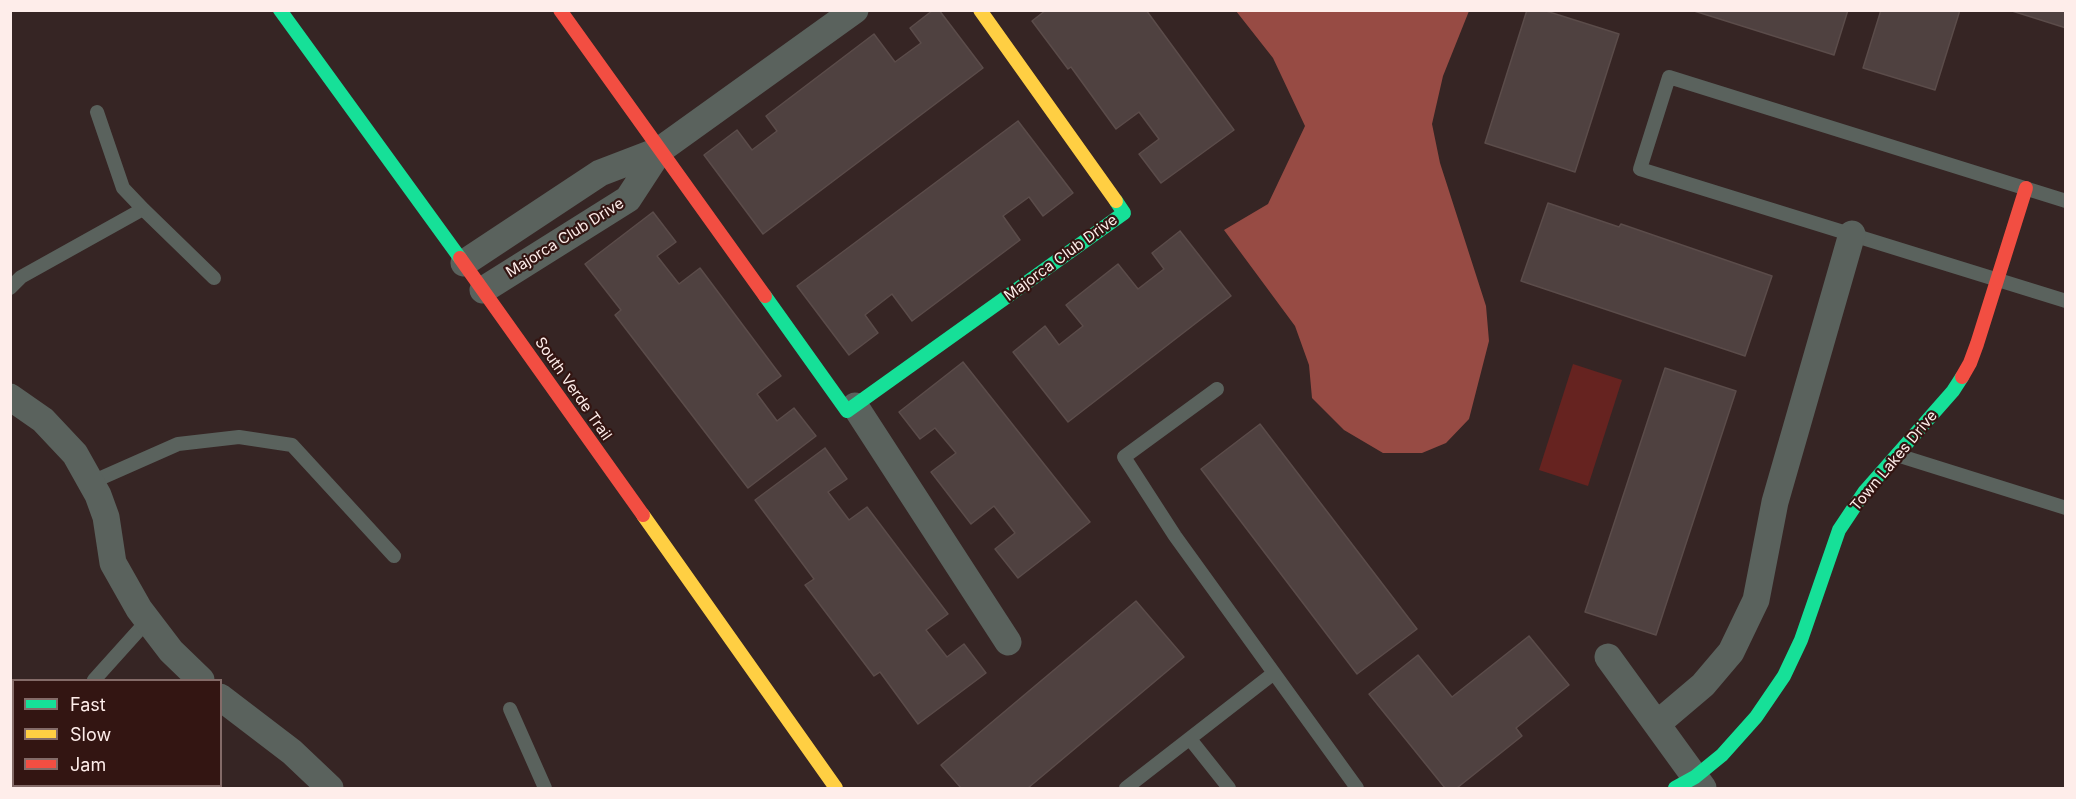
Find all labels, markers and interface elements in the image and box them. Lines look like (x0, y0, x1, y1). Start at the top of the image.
street label: Majorca Club Drive (503, 194, 627, 282)
street label: Majorca Club Drive (1001, 211, 1121, 305)
street label: South Verde Trail (531, 334, 615, 444)
street label: Town Lakes Drive (1847, 407, 1941, 515)
legend (12, 679, 222, 787)
text: Fast (70, 694, 106, 715)
text: Slow (70, 724, 111, 745)
text: Jam (70, 754, 106, 775)

